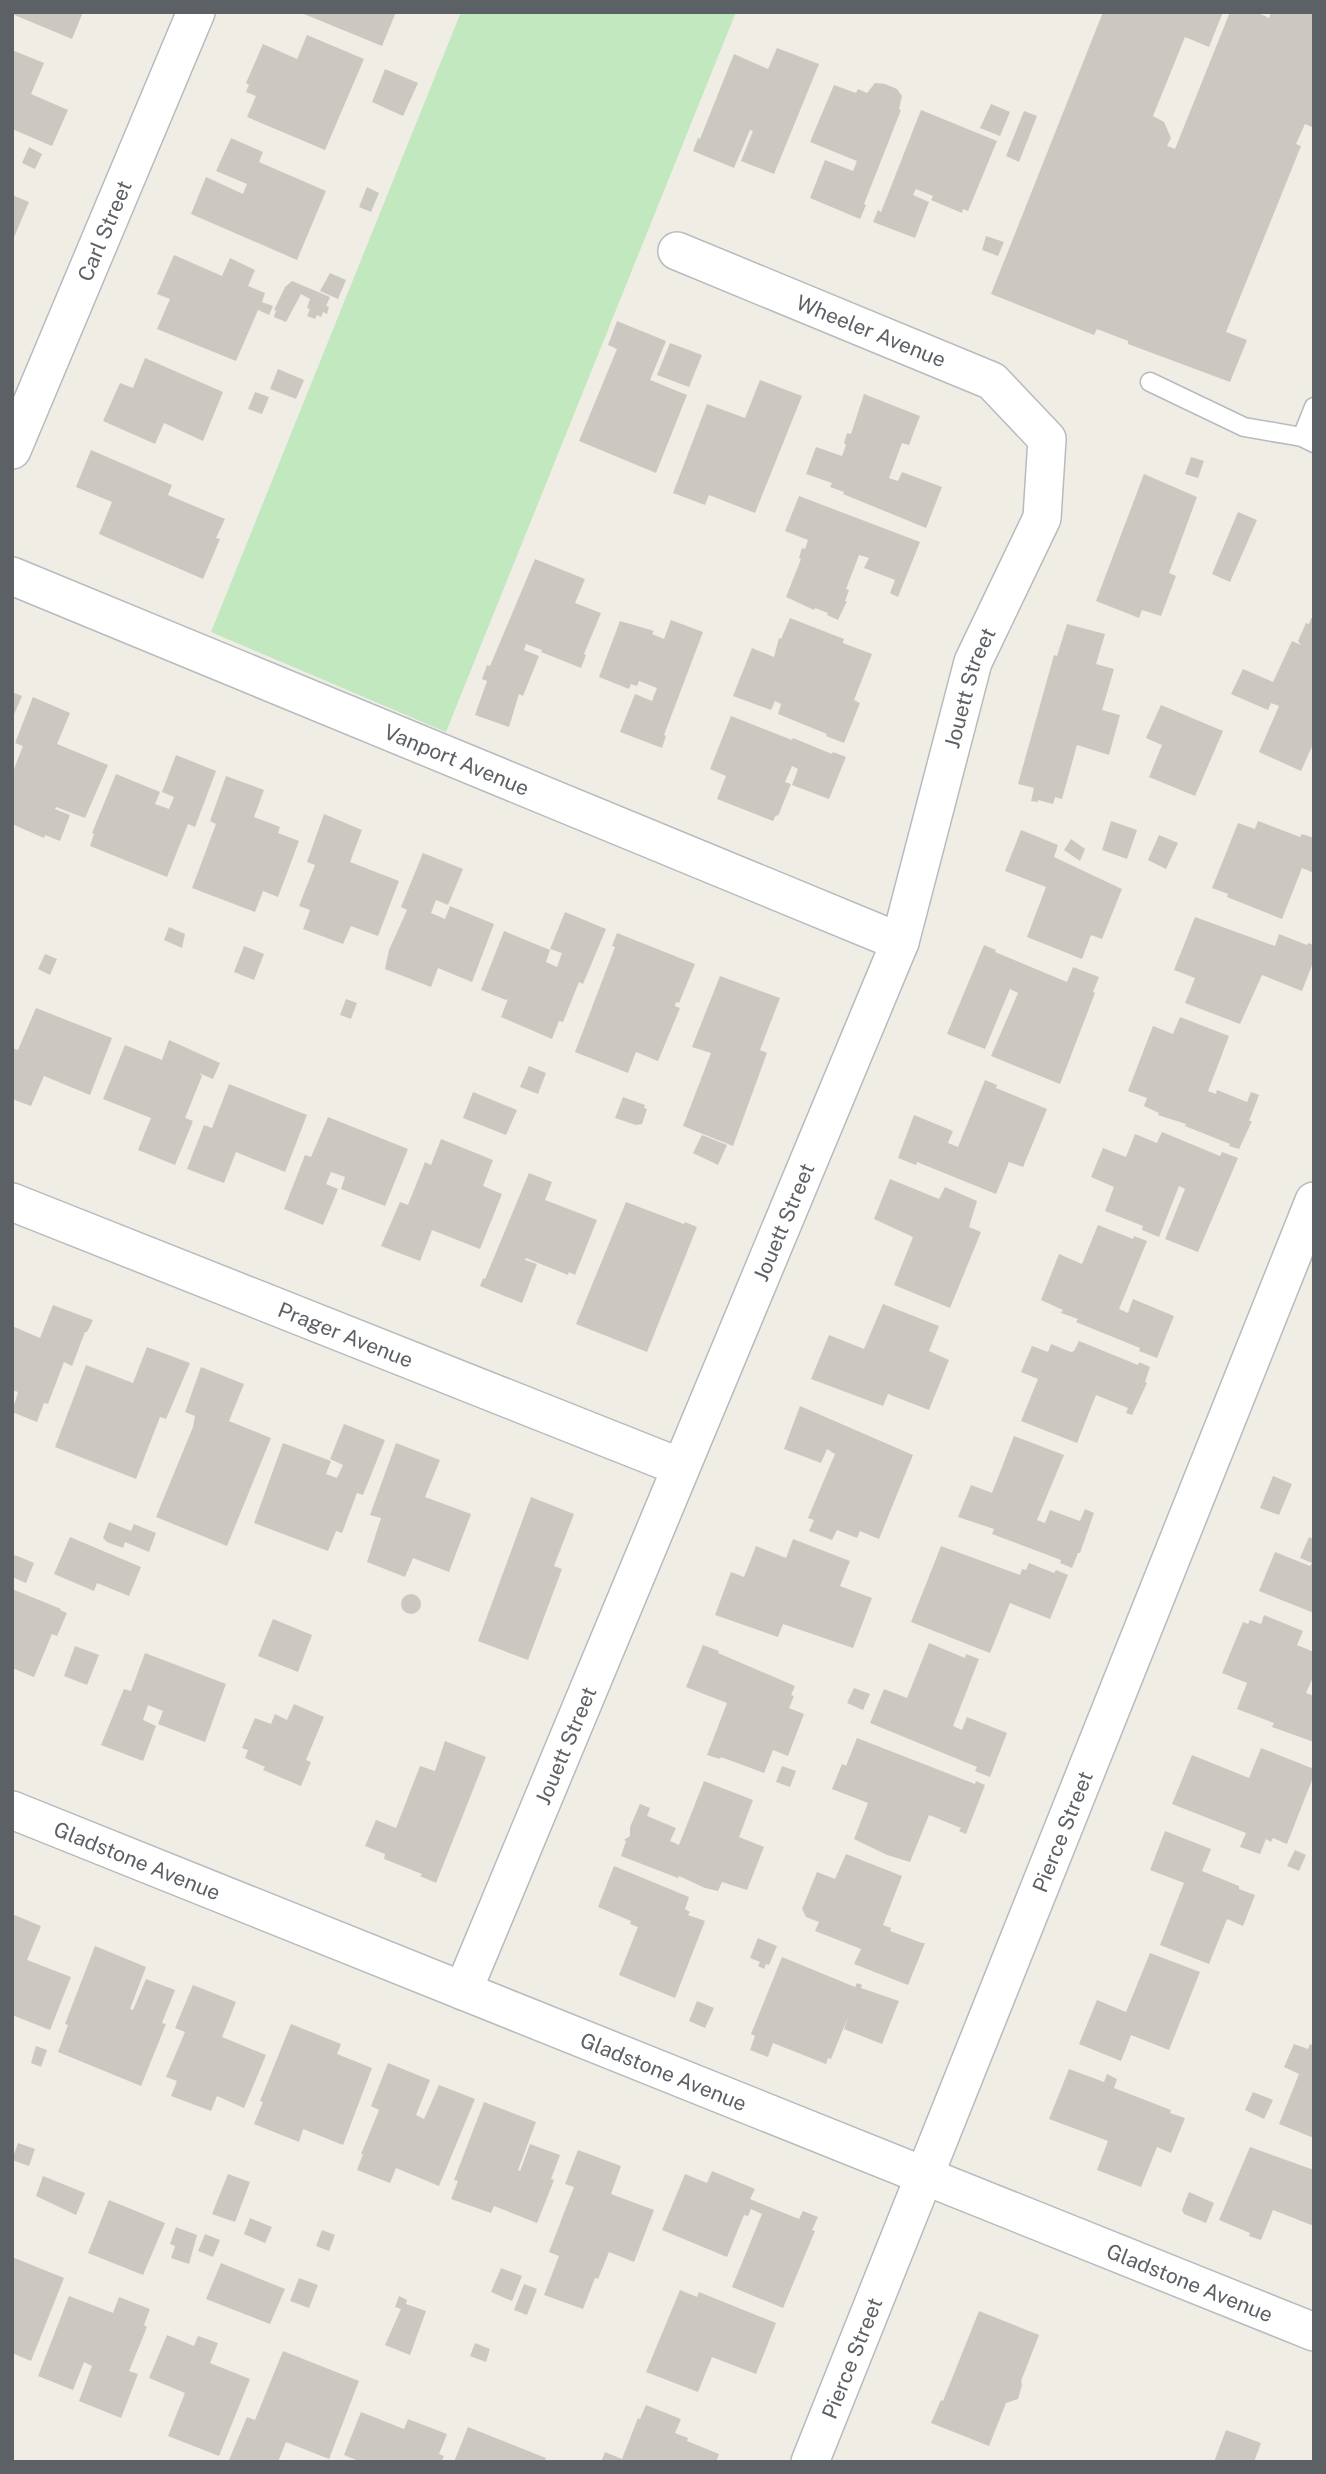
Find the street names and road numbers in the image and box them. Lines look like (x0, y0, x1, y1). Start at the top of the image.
street label: Carl Street (72, 176, 136, 285)
street label: Wheeler Avenue (793, 290, 949, 372)
street label: Jouett Street (939, 623, 1000, 751)
street label: Vanport Avenue (380, 718, 533, 800)
street label: Jouett Street (748, 1159, 819, 1285)
street label: Prager Avenue (275, 1296, 417, 1372)
street label: Jouett Street (530, 1683, 601, 1808)
street label: Pierce Street (1027, 1767, 1097, 1896)
street label: Gladstone Avenue (50, 1816, 224, 1905)
street label: Gladstone Avenue (577, 2027, 750, 2116)
street label: Gladstone Avenue (1103, 2238, 1277, 2327)
street label: Pierce Street (816, 2294, 887, 2422)

